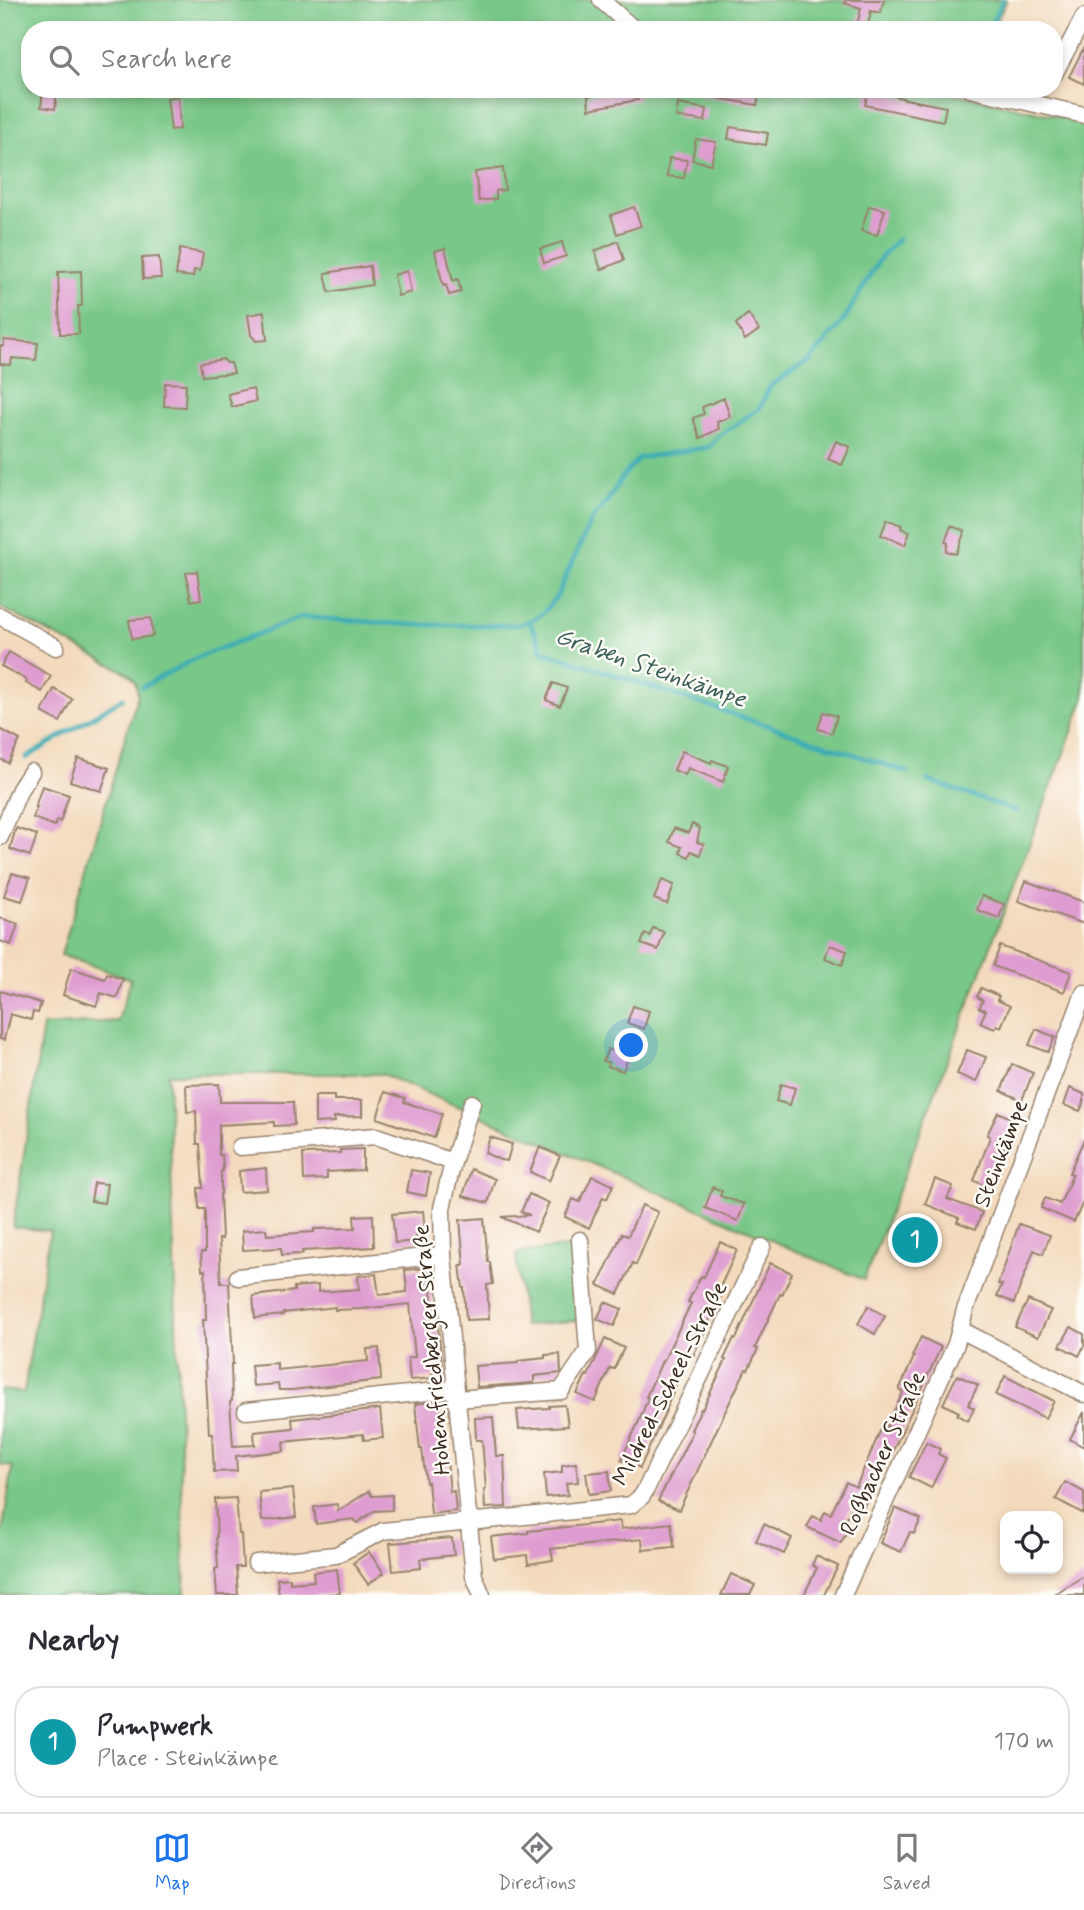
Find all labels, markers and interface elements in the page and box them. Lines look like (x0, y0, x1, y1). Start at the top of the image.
search box (21, 21, 1063, 98)
icon: search (45, 41, 83, 79)
text: Search here (101, 43, 232, 77)
water label: Graben Steinkämpe (551, 621, 751, 716)
your location (614, 1028, 648, 1062)
street label: Steinkämpe (968, 1095, 1036, 1212)
pin: 1 (892, 1214, 938, 1266)
street label: Hohenfriedberger Straße (407, 1223, 461, 1476)
street label: Mildred-Scheel-Straße (606, 1277, 735, 1491)
street label: Roßbacher Straße (834, 1367, 933, 1541)
map controls (1000, 1511, 1063, 1574)
button: locate (1000, 1511, 1063, 1574)
text: Nearby (28, 1621, 119, 1660)
text: Pumpwerk (97, 1710, 213, 1744)
text: 1 (48, 1727, 58, 1757)
text: 170 m (994, 1727, 1054, 1757)
text: Place · Steinkämpe (97, 1744, 279, 1774)
tab: Map (153, 1829, 191, 1896)
tab: Directions (498, 1829, 576, 1896)
tab: Saved (883, 1829, 931, 1896)

